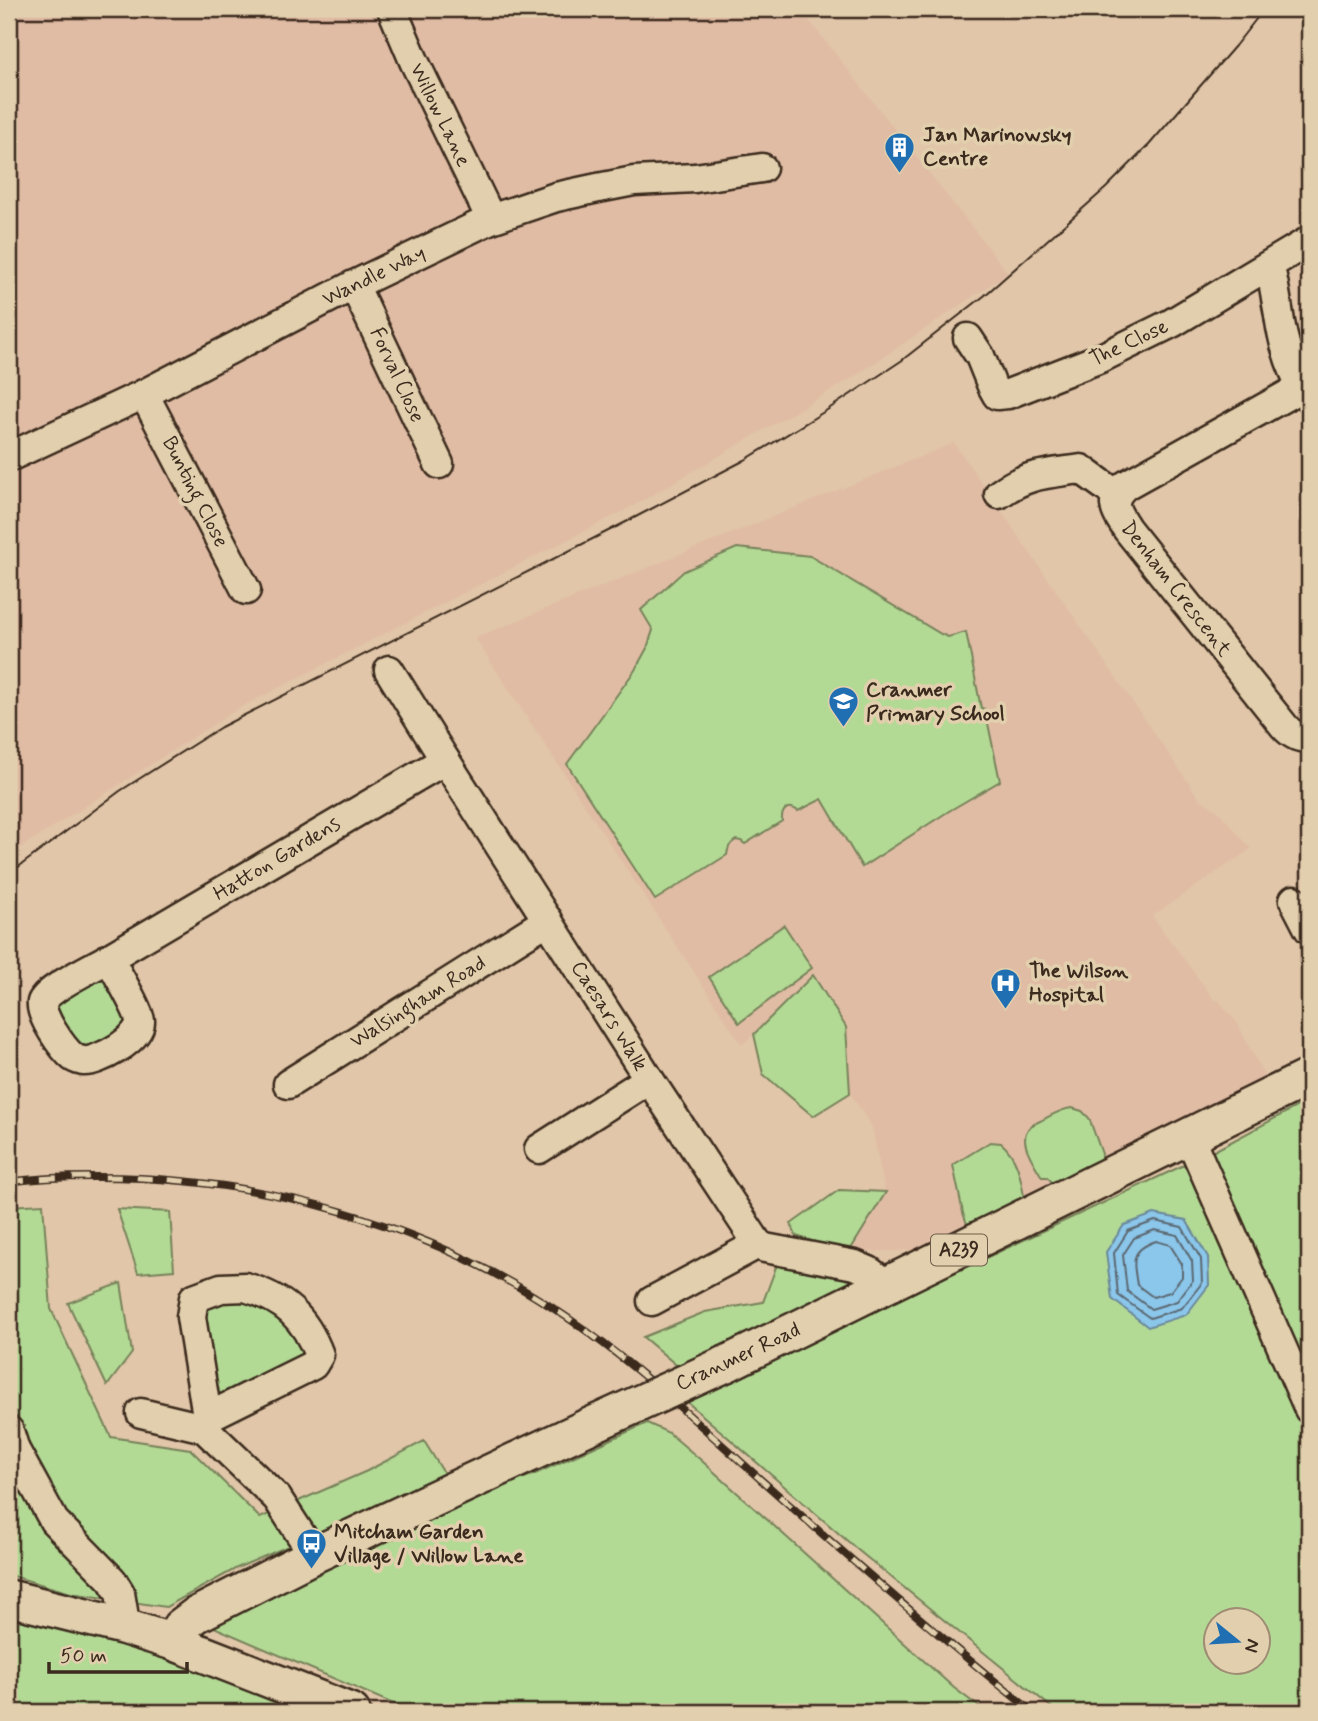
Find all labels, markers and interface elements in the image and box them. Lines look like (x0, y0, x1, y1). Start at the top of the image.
street label: Willow Lane (403, 59, 477, 171)
place label: Jan Marinowsky Centre (923, 121, 1072, 173)
building icon: Jan Marinowsky Centre (883, 130, 917, 174)
street label: Wandle Way (318, 239, 430, 313)
street label: The Close (1085, 313, 1173, 373)
street label: Forval Close (363, 323, 431, 427)
street label: Bunting Close (153, 432, 235, 553)
street label: Denham Crescent (1114, 515, 1238, 663)
place label: Cranmer Primary School (866, 676, 1005, 728)
school or university icon: Cranmer Primary School (826, 685, 860, 729)
street label: Hatton Gardens (208, 810, 346, 908)
street label: Walsingham Road (345, 949, 492, 1057)
street label: Caesars Walk (564, 956, 654, 1077)
place label: The Wilson Hospital (1029, 957, 1129, 1009)
hospital icon: The Wilson Hospital (989, 966, 1023, 1010)
road number: A239 (931, 1234, 987, 1266)
street label: Cranmer Road (671, 1316, 805, 1398)
place label: Mitcham Garden Village / Willow Lane (334, 1518, 524, 1570)
bus stop icon: Mitcham Garden Village / Willow Lane (294, 1527, 328, 1571)
north arrow (1202, 1606, 1272, 1676)
scale bar (49, 1630, 187, 1674)
text: N (1238, 1636, 1266, 1656)
text: 50 m (60, 1642, 107, 1670)

